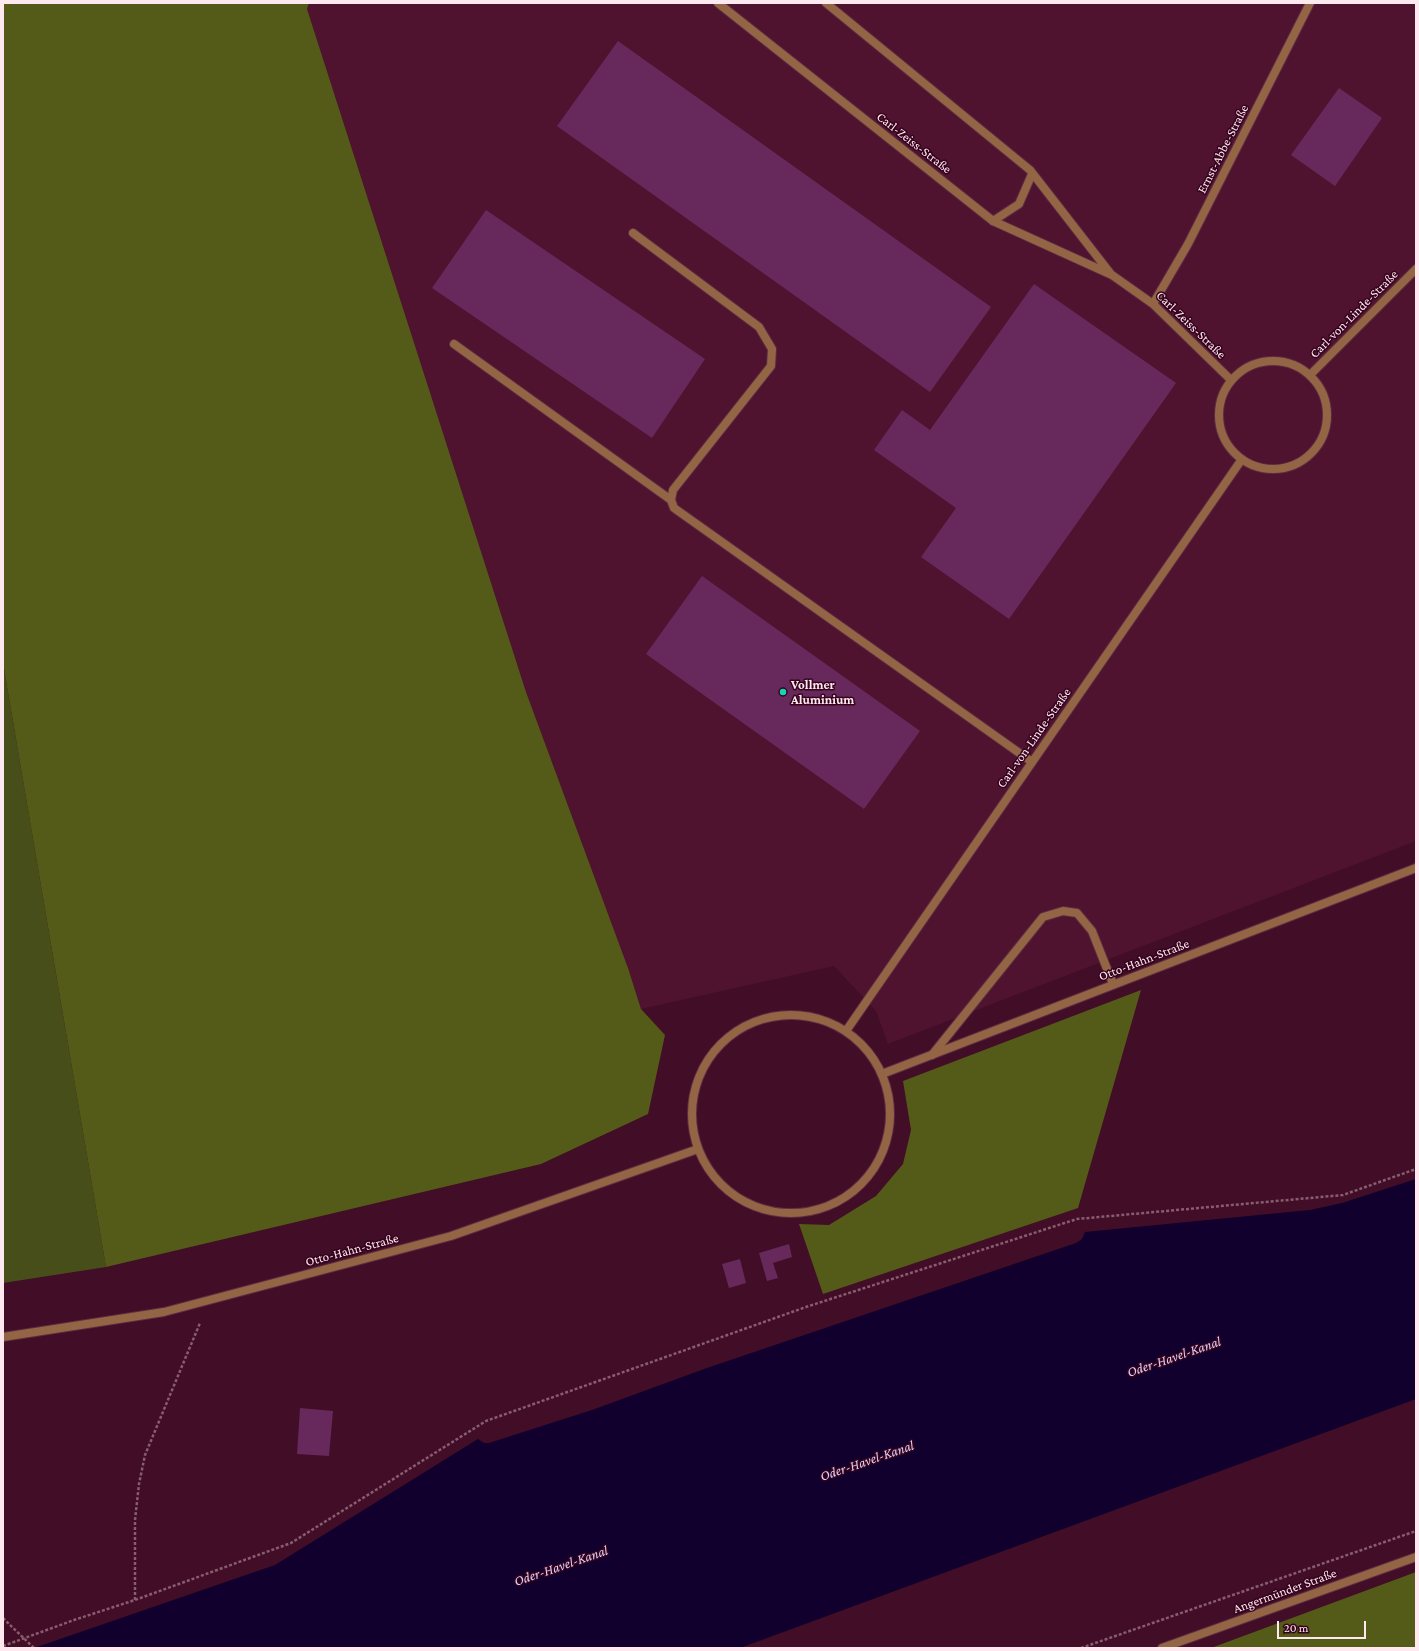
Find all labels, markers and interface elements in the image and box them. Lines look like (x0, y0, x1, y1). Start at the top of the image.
street label: Ernst-Abbe-Straße (1194, 102, 1252, 196)
street label: Carl-Zeiss-Straße (873, 109, 955, 177)
street label: Carl-von-Linde-Straße (1307, 267, 1401, 361)
street label: Carl-Zeiss-Straße (1153, 288, 1229, 362)
place label: Vollmer Aluminium (791, 677, 854, 708)
street label: Carl-von-Linde-Straße (994, 685, 1074, 791)
marker: Vollmer Aluminium (778, 687, 788, 697)
street label: Otto-Hahn-Straße (1097, 936, 1191, 984)
street label: Otto-Hahn-Straße (304, 1230, 400, 1270)
water label: Oder-Havel-Kanal (1125, 1333, 1223, 1381)
water label: Oder-Havel-Kanal (818, 1437, 916, 1485)
water label: Oder-Havel-Kanal (512, 1542, 610, 1590)
street label: Angermünder Straße (1231, 1565, 1339, 1617)
scale bar (1279, 1613, 1368, 1639)
text: 20 m (1284, 1621, 1308, 1635)

